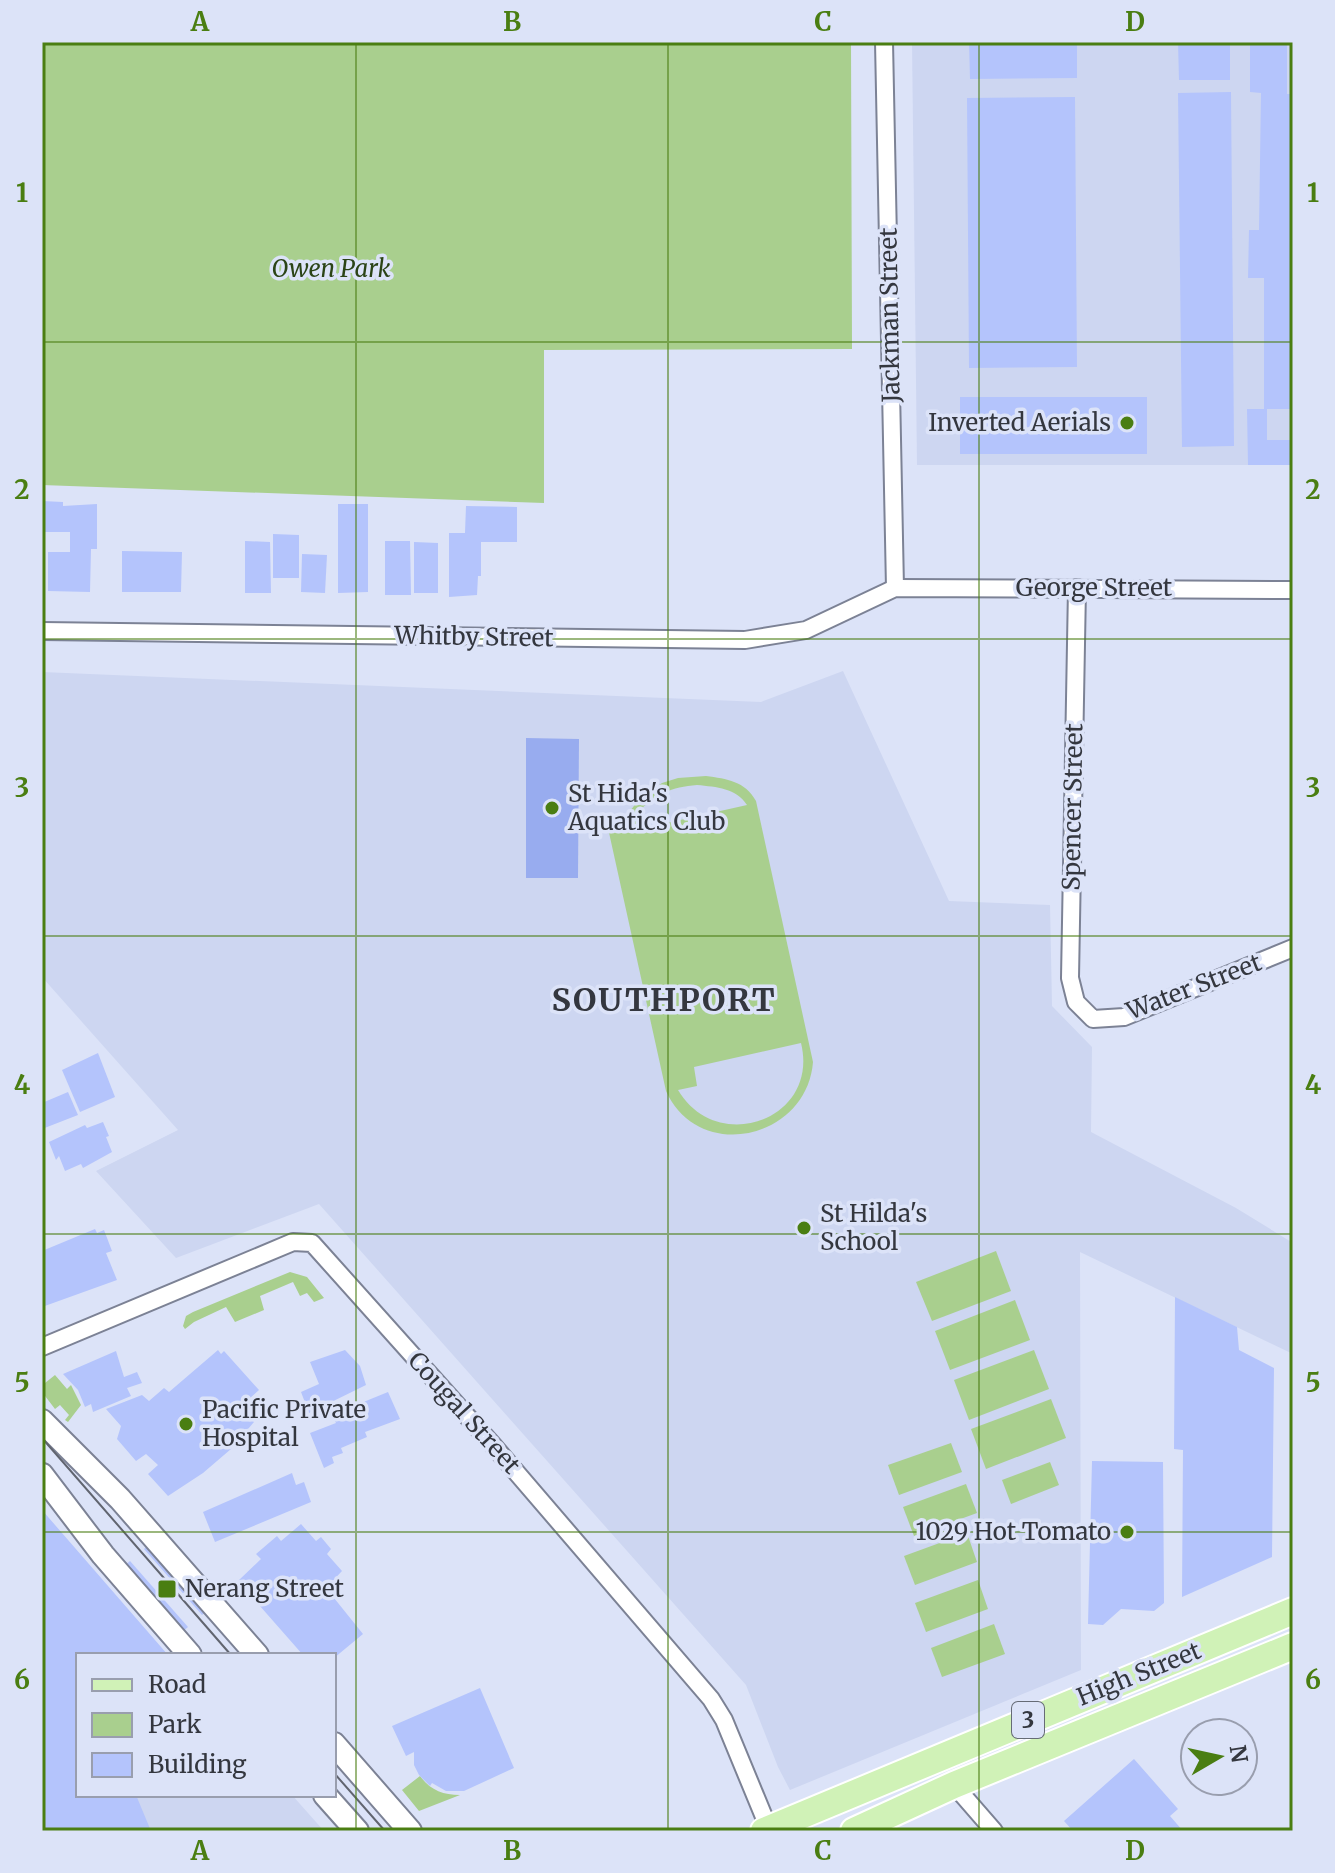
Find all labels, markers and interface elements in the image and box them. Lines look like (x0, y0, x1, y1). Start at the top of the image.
text: A (190, 5, 210, 38)
text: B (503, 5, 521, 38)
text: C (814, 5, 832, 38)
text: D (1125, 5, 1145, 38)
text: 1 (16, 176, 28, 209)
text: 1 (1307, 176, 1319, 209)
street label: Jackman Street (872, 227, 907, 404)
park label: Owen Park (271, 253, 391, 284)
place label: Inverted Aerials (928, 407, 1111, 438)
marker: Inverted Aerials (1118, 414, 1136, 432)
text: 2 (14, 473, 30, 506)
text: 2 (1305, 473, 1321, 506)
street label: George Street (1016, 572, 1173, 603)
street label: Whitby Street (393, 620, 555, 653)
street label: Spencer Street (1056, 722, 1089, 891)
text: 3 (15, 771, 29, 804)
text: 3 (1306, 771, 1320, 804)
place label: St Hida's Aquatics Club (567, 778, 725, 837)
marker: St Hida's Aquatics Club (543, 799, 561, 817)
street label: Water Street (1121, 946, 1266, 1027)
district label: SOUTHPORT (551, 980, 777, 1020)
text: 4 (14, 1068, 31, 1101)
text: 4 (1305, 1068, 1322, 1101)
place label: St Hilda's School (820, 1198, 927, 1257)
marker: St Hilda's School (795, 1219, 813, 1237)
street label: Cougal Street (402, 1345, 528, 1481)
text: 5 (14, 1366, 30, 1399)
text: 5 (1305, 1366, 1321, 1399)
place label: Pacific Private Hospital (202, 1394, 366, 1453)
marker: Pacific Private Hospital (177, 1415, 195, 1433)
place label: 1029 Hot Tomato (915, 1516, 1111, 1547)
marker: 1029 Hot Tomato (1118, 1523, 1136, 1541)
place label: Nerang Street (185, 1573, 344, 1604)
marker: Nerang Street (156, 1578, 178, 1600)
street label: High Street (1072, 1634, 1206, 1712)
legend (76, 1653, 336, 1797)
text: 6 (14, 1663, 30, 1696)
text: 6 (1305, 1663, 1321, 1696)
text: Road (148, 1669, 206, 1700)
road number: 3 (1012, 1702, 1044, 1738)
text: Park (148, 1709, 202, 1740)
north arrow (1179, 1717, 1259, 1797)
text: N (1224, 1743, 1254, 1765)
text: Building (148, 1749, 247, 1780)
text: A (190, 1834, 210, 1867)
text: B (503, 1834, 521, 1867)
text: C (814, 1834, 832, 1867)
text: D (1125, 1834, 1145, 1867)

